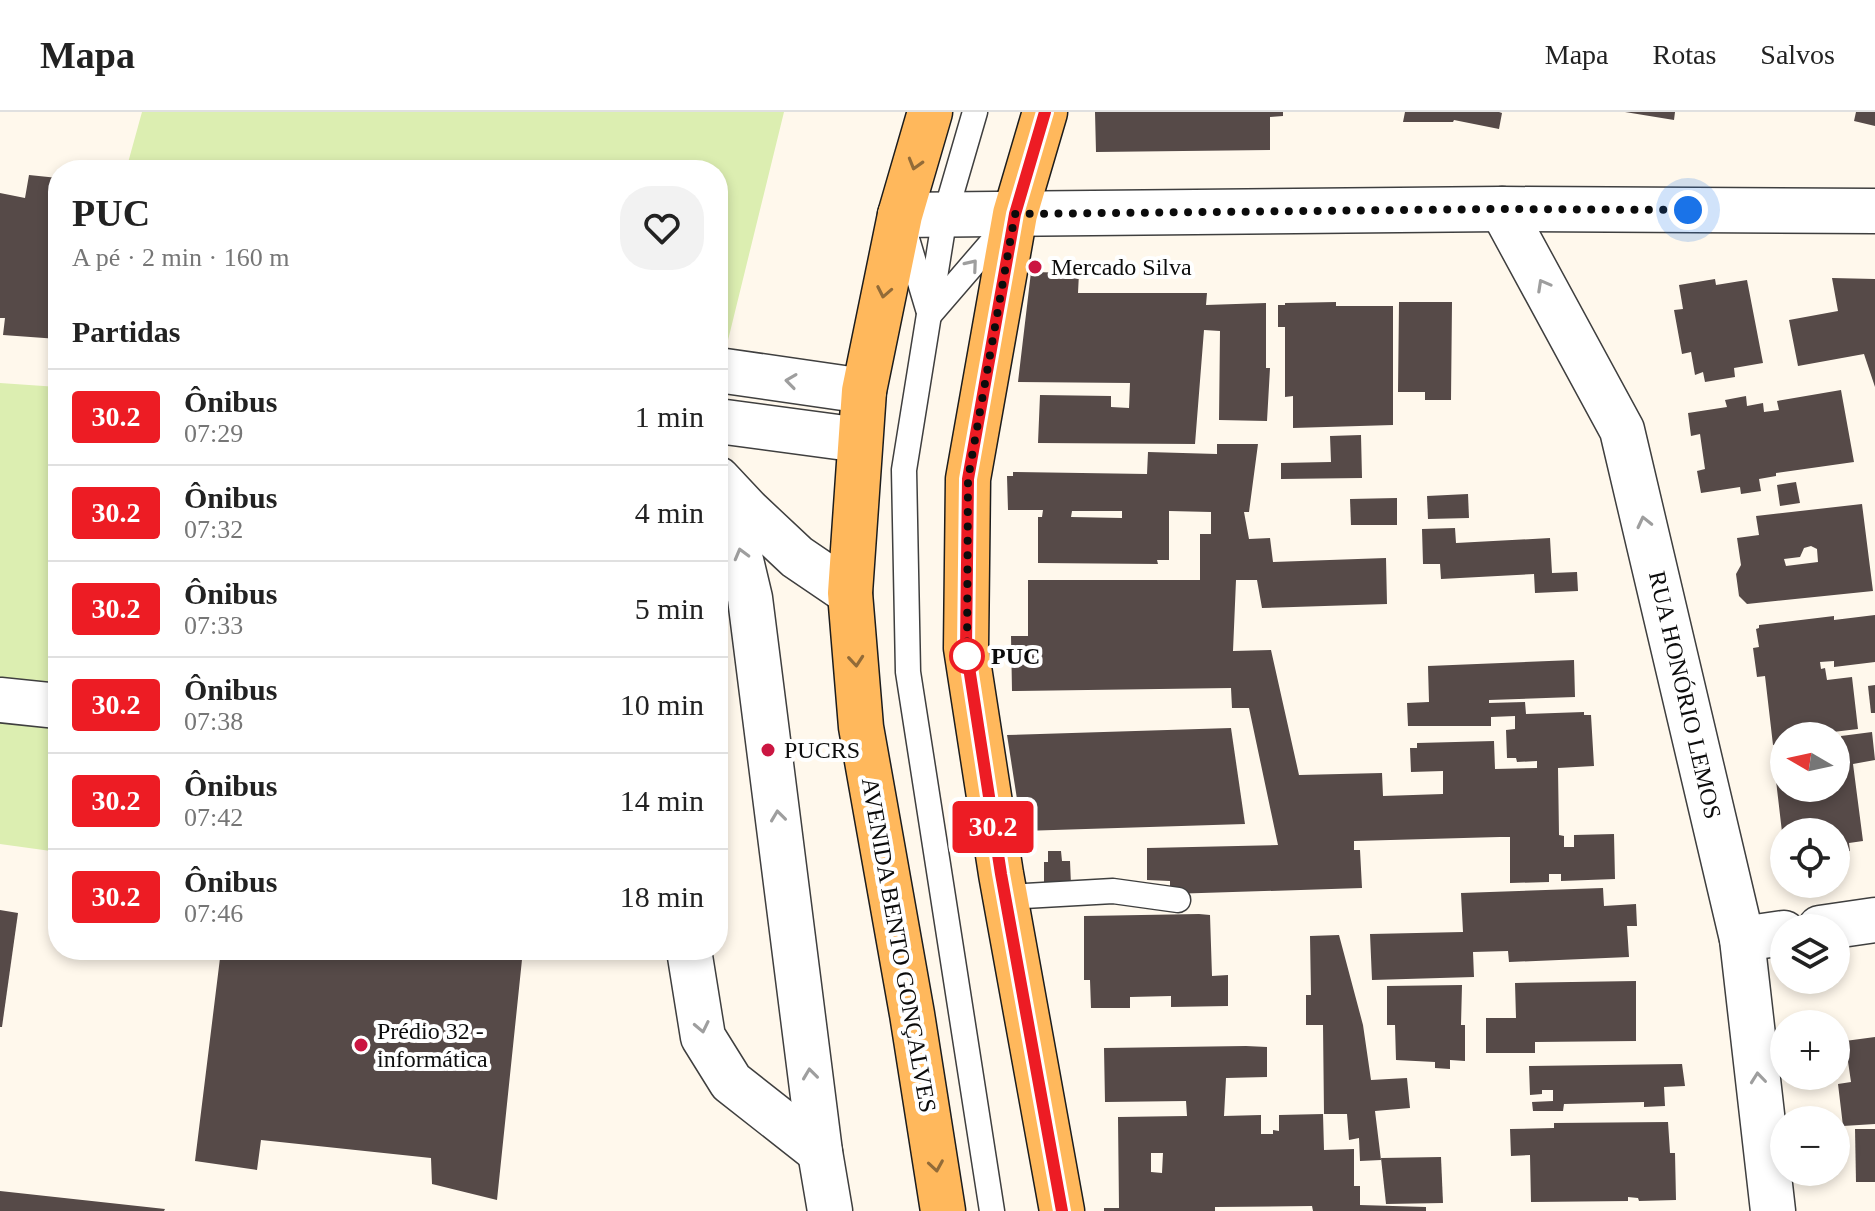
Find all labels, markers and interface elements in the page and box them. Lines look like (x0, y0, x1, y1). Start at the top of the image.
text: Mapa (40, 34, 135, 76)
text: Mapa (1545, 39, 1609, 70)
text: Rotas (1653, 39, 1716, 70)
text: Salvos (1760, 39, 1835, 70)
one-way arrow (908, 156, 924, 170)
button: heart (620, 186, 704, 270)
your location (1668, 190, 1708, 230)
text: PUC (72, 192, 150, 234)
text: A pé · 2 min · 160 m (72, 243, 289, 272)
place label: Mercado Silva (1051, 254, 1192, 280)
marker: Mercado Silva (1026, 258, 1044, 276)
one-way arrow (963, 259, 977, 274)
one-way arrow (1537, 279, 1553, 294)
one-way arrow (876, 284, 893, 298)
text: Partidas (72, 315, 180, 348)
one-way arrow (784, 372, 797, 389)
text: Ônibus (184, 385, 277, 418)
text: 1 min (635, 400, 704, 433)
text: 30.2 (92, 401, 141, 432)
text: 07:29 (184, 419, 243, 448)
text: Ônibus (184, 481, 277, 514)
text: 4 min (635, 496, 704, 529)
text: 30.2 (92, 497, 141, 528)
text: 07:32 (184, 515, 243, 544)
one-way arrow (1636, 516, 1653, 530)
one-way arrow (733, 547, 750, 561)
street label: RUA HONÓRIO LEMOS (1644, 569, 1726, 821)
text: Ônibus (184, 577, 277, 610)
text: 5 min (635, 592, 704, 625)
text: 30.2 (92, 593, 141, 624)
text: 07:33 (184, 611, 243, 640)
marker: PUC (950, 639, 984, 673)
place label: PUC (991, 643, 1040, 669)
one-way arrow (847, 655, 864, 668)
text: Ônibus (184, 673, 277, 706)
text: 10 min (620, 688, 704, 721)
text: 30.2 (92, 689, 141, 720)
text: 07:38 (184, 707, 243, 736)
north arrow (1770, 722, 1850, 802)
map controls (1770, 722, 1850, 1186)
place label: PUCRS (784, 737, 860, 763)
marker: PUCRS (759, 741, 777, 759)
text: Ônibus (184, 769, 277, 802)
street label: AVENIDA BENTO GONÇALVES (857, 776, 941, 1114)
text: 14 min (620, 784, 704, 817)
text: 30.2 (92, 785, 141, 816)
line badge: 30.2 (937, 801, 1049, 853)
text: 07:42 (184, 803, 243, 832)
one-way arrow (769, 809, 786, 822)
text: 30.2 (969, 811, 1018, 842)
button: locate (1770, 818, 1850, 898)
text: Ônibus (184, 865, 277, 898)
text: 18 min (620, 880, 704, 913)
text: 30.2 (92, 881, 141, 912)
text: 07:46 (184, 899, 243, 928)
button: layers (1770, 914, 1850, 994)
button: + (1770, 1010, 1850, 1090)
place label: Prédio 32 - informática (377, 1018, 488, 1072)
one-way arrow (693, 1019, 710, 1033)
marker: Prédio 32 - informática (352, 1036, 370, 1054)
one-way arrow (802, 1067, 819, 1081)
one-way arrow (1750, 1071, 1767, 1085)
button: − (1770, 1106, 1850, 1186)
one-way arrow (927, 1159, 944, 1173)

